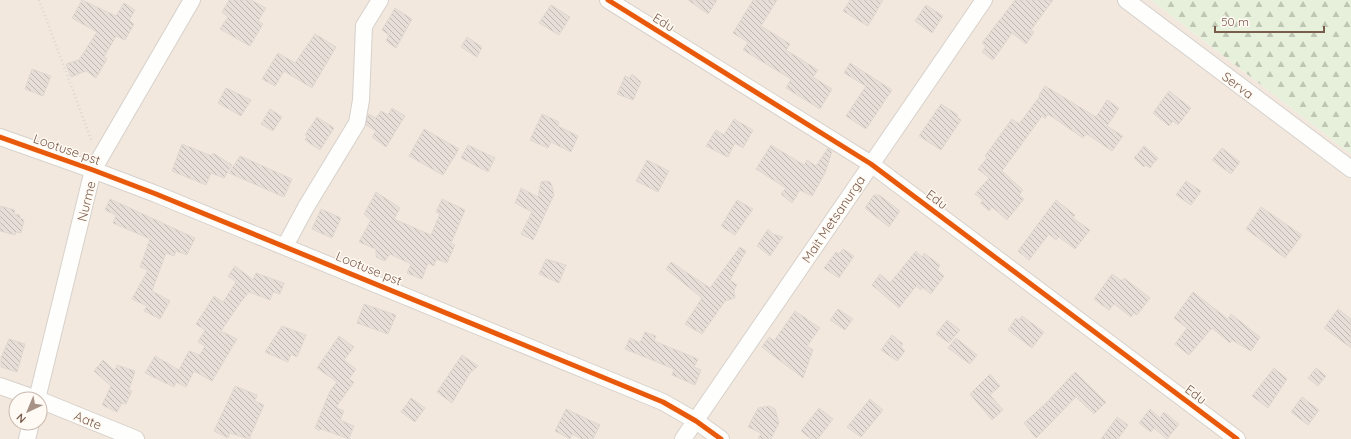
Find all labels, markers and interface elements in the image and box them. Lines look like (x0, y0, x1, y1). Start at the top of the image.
scale bar (1215, 8, 1324, 34)
street label: Edu (650, 9, 678, 35)
text: 50 m (1221, 14, 1249, 29)
street label: Serva (1219, 68, 1257, 102)
street label: Lootuse pst (31, 130, 103, 168)
street label: Mait Metsanurga (798, 172, 868, 266)
street label: Nurme (73, 179, 99, 223)
street label: Edu (923, 186, 951, 212)
street label: Lootuse pst (334, 248, 404, 288)
street label: Edu (1182, 381, 1210, 407)
north arrow (8, 391, 48, 431)
street label: Aate (72, 407, 104, 433)
text: N (13, 410, 29, 426)

